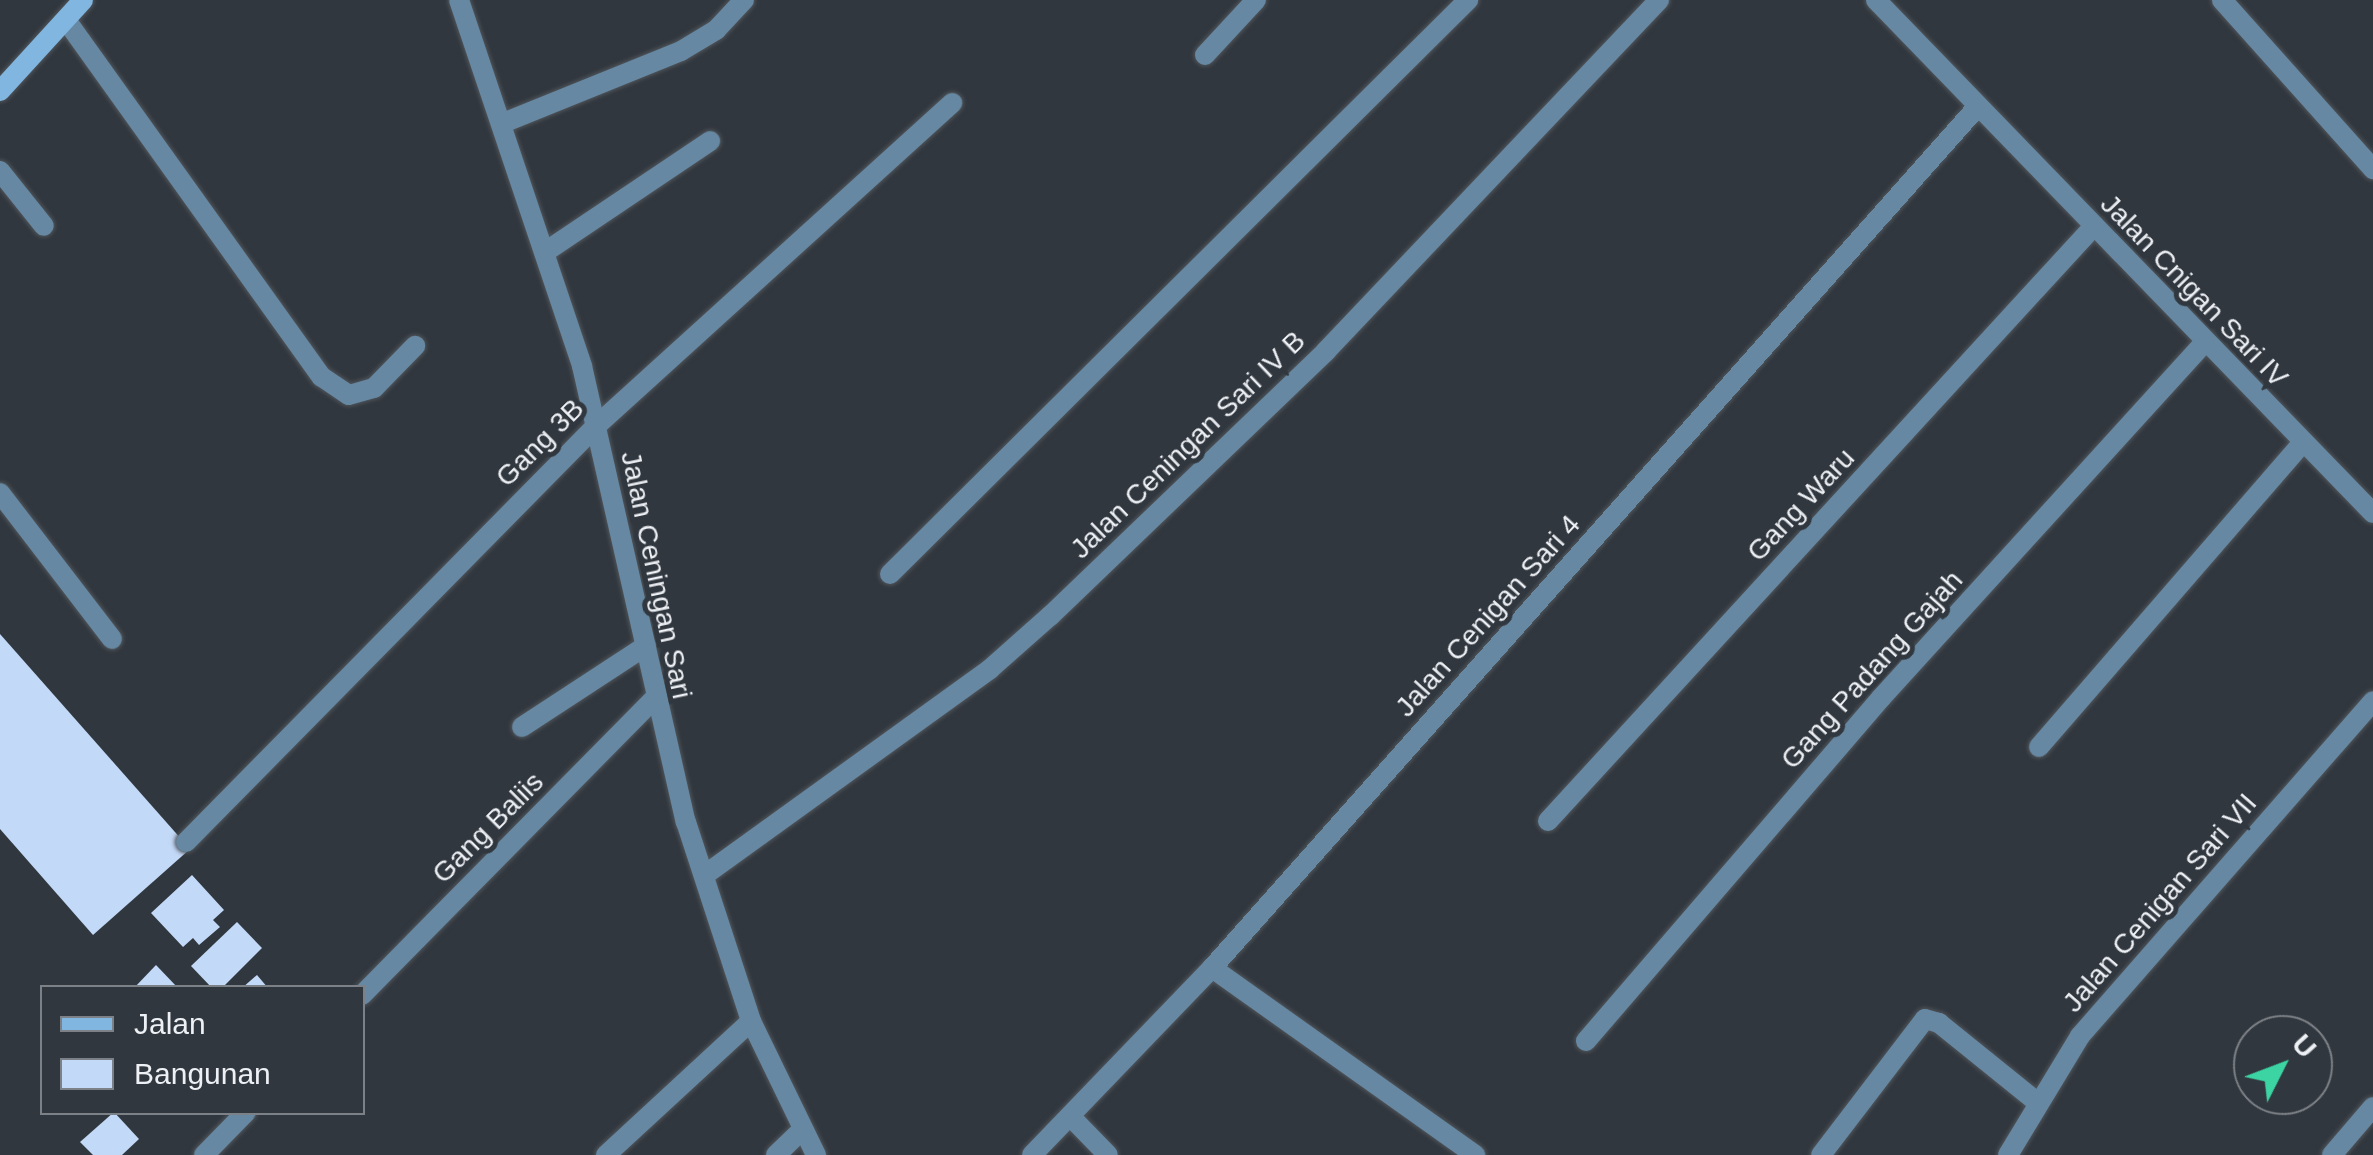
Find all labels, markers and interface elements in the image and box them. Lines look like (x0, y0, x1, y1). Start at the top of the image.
street label: Jalan Cnigan Sari IV (2093, 188, 2295, 394)
street label: Jalan Ceningan Sari IV B (1064, 324, 1312, 566)
street label: Gang 3B (489, 392, 591, 494)
street label: Gang Waru (1740, 442, 1862, 568)
street label: Jalan Ceningan Sari (613, 448, 699, 702)
street label: Jalan Cenigan Sari 4 (1389, 508, 1587, 724)
street label: Gang Padang Gajah (1774, 564, 1970, 776)
street label: Gang Baliis (425, 765, 551, 891)
street label: Jalan Cenigan Sari VII (2056, 787, 2264, 1019)
legend (40, 985, 365, 1115)
text: Jalan (134, 1007, 206, 1040)
north arrow (2233, 1015, 2333, 1115)
text: U (2286, 1028, 2322, 1064)
text: Bangunan (134, 1057, 271, 1090)

